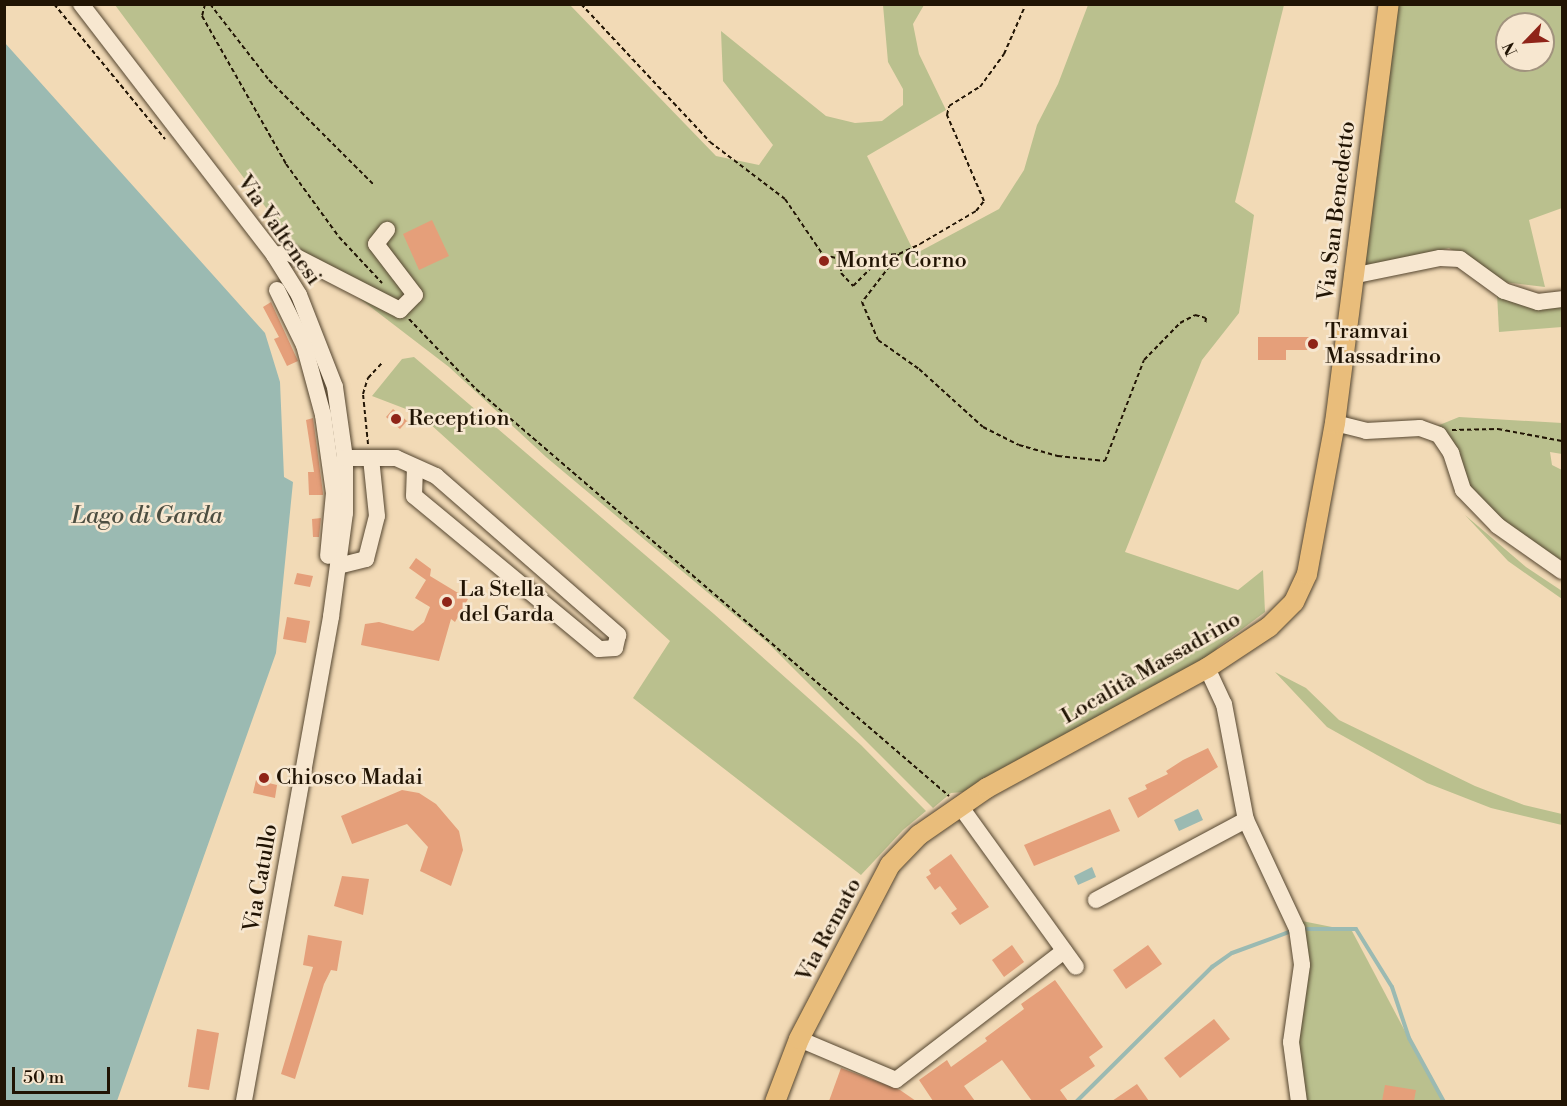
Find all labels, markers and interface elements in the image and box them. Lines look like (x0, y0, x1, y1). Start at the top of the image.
north arrow (1495, 12, 1555, 72)
text: N (1499, 39, 1522, 59)
street label: Via San Benedetto (1313, 120, 1361, 302)
street label: Via Valtenesi (231, 170, 327, 290)
place label: Monte Corno (836, 248, 967, 274)
marker: Monte Corno (817, 254, 831, 268)
place label: Tramvai Massadrino (1325, 318, 1441, 370)
marker: Tramvai Massadrino (1306, 337, 1320, 351)
place label: Reception (408, 406, 510, 432)
marker: Reception (389, 412, 403, 426)
water label: Lago di Garda (72, 503, 222, 531)
place label: La Stella del Garda (459, 576, 554, 628)
marker: La Stella del Garda (440, 595, 454, 609)
street label: Località Massadrino (1057, 606, 1245, 730)
place label: Chiosco Madai (276, 765, 423, 791)
marker: Chiosco Madai (257, 771, 271, 785)
street label: Via Catullo (239, 822, 283, 934)
street label: Via Remato (791, 874, 867, 986)
scale bar (15, 1055, 112, 1093)
text: 50 m (23, 1066, 64, 1089)

